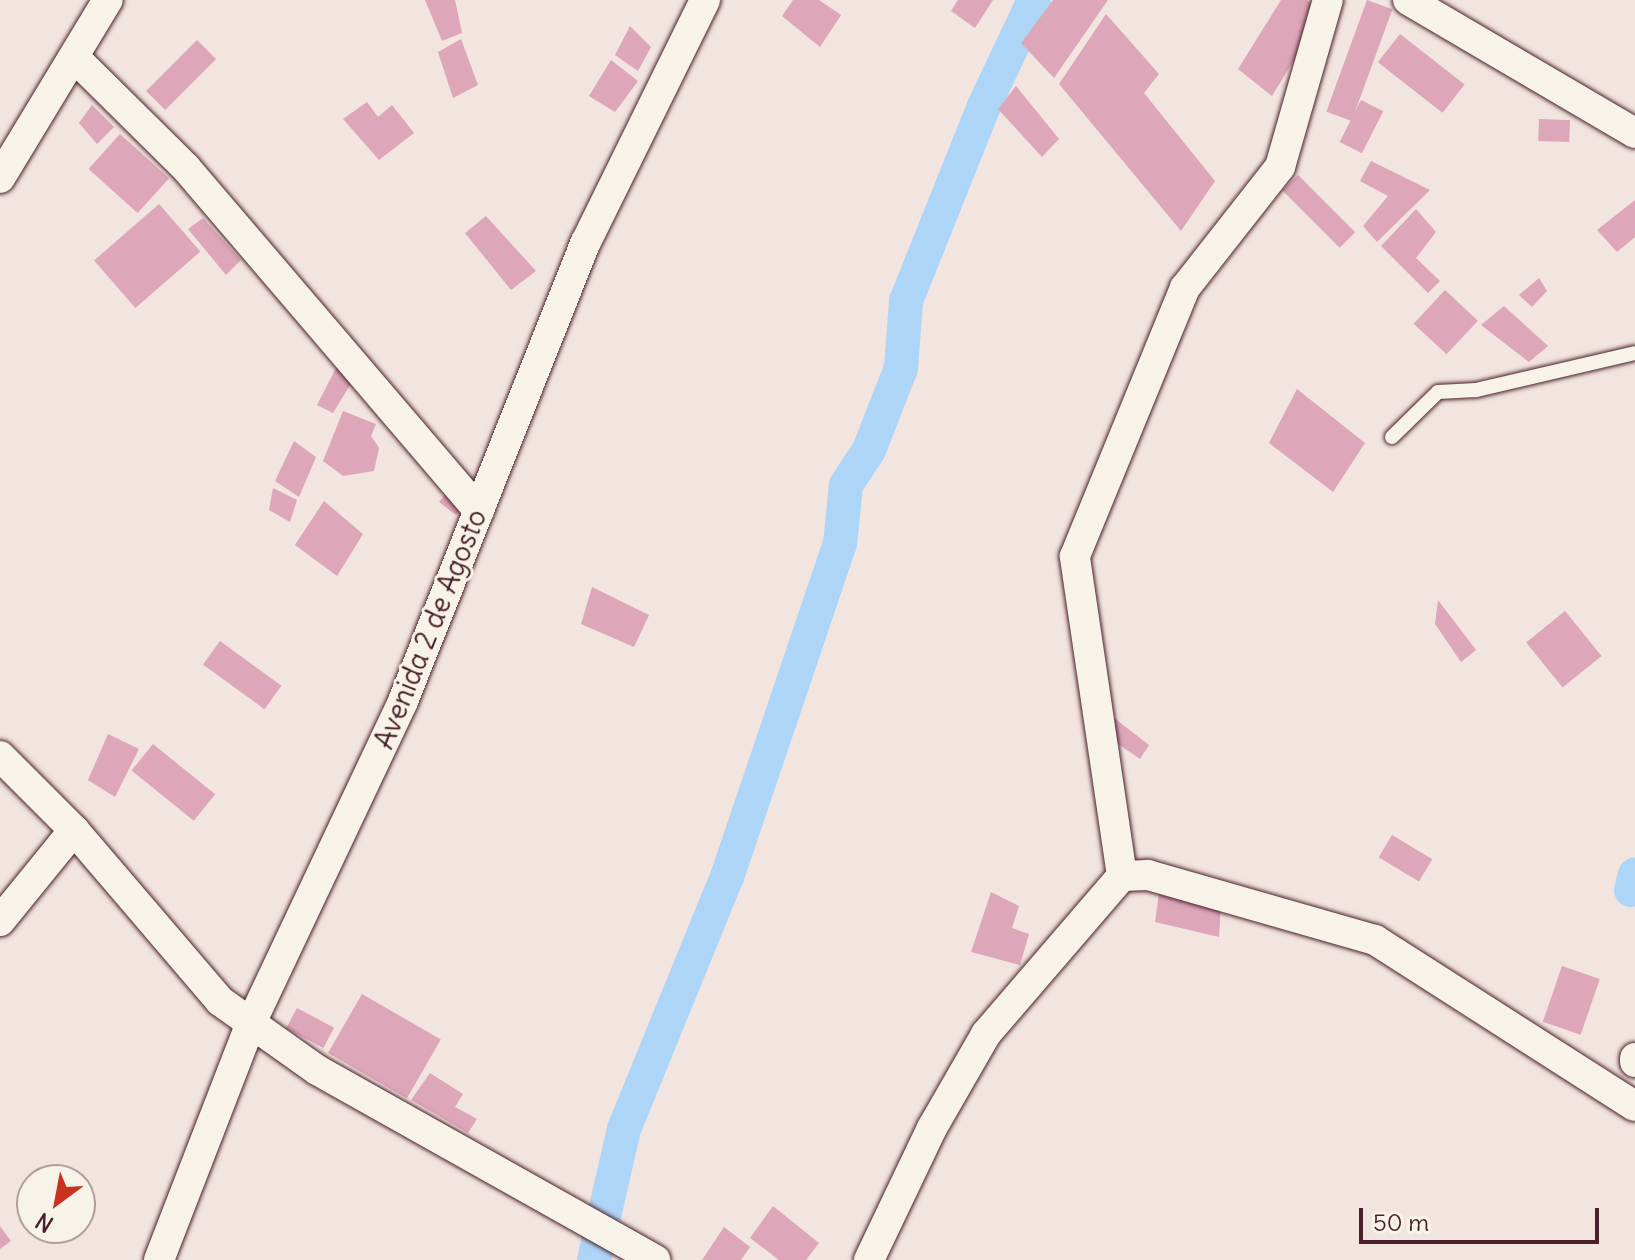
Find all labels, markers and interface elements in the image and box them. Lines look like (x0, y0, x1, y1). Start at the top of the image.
street label: Avenida 2 de Agosto (367, 504, 493, 754)
north arrow (16, 1164, 96, 1244)
scale bar (1363, 1192, 1603, 1242)
text: N (30, 1207, 58, 1239)
text: 50 m (1373, 1207, 1429, 1237)

